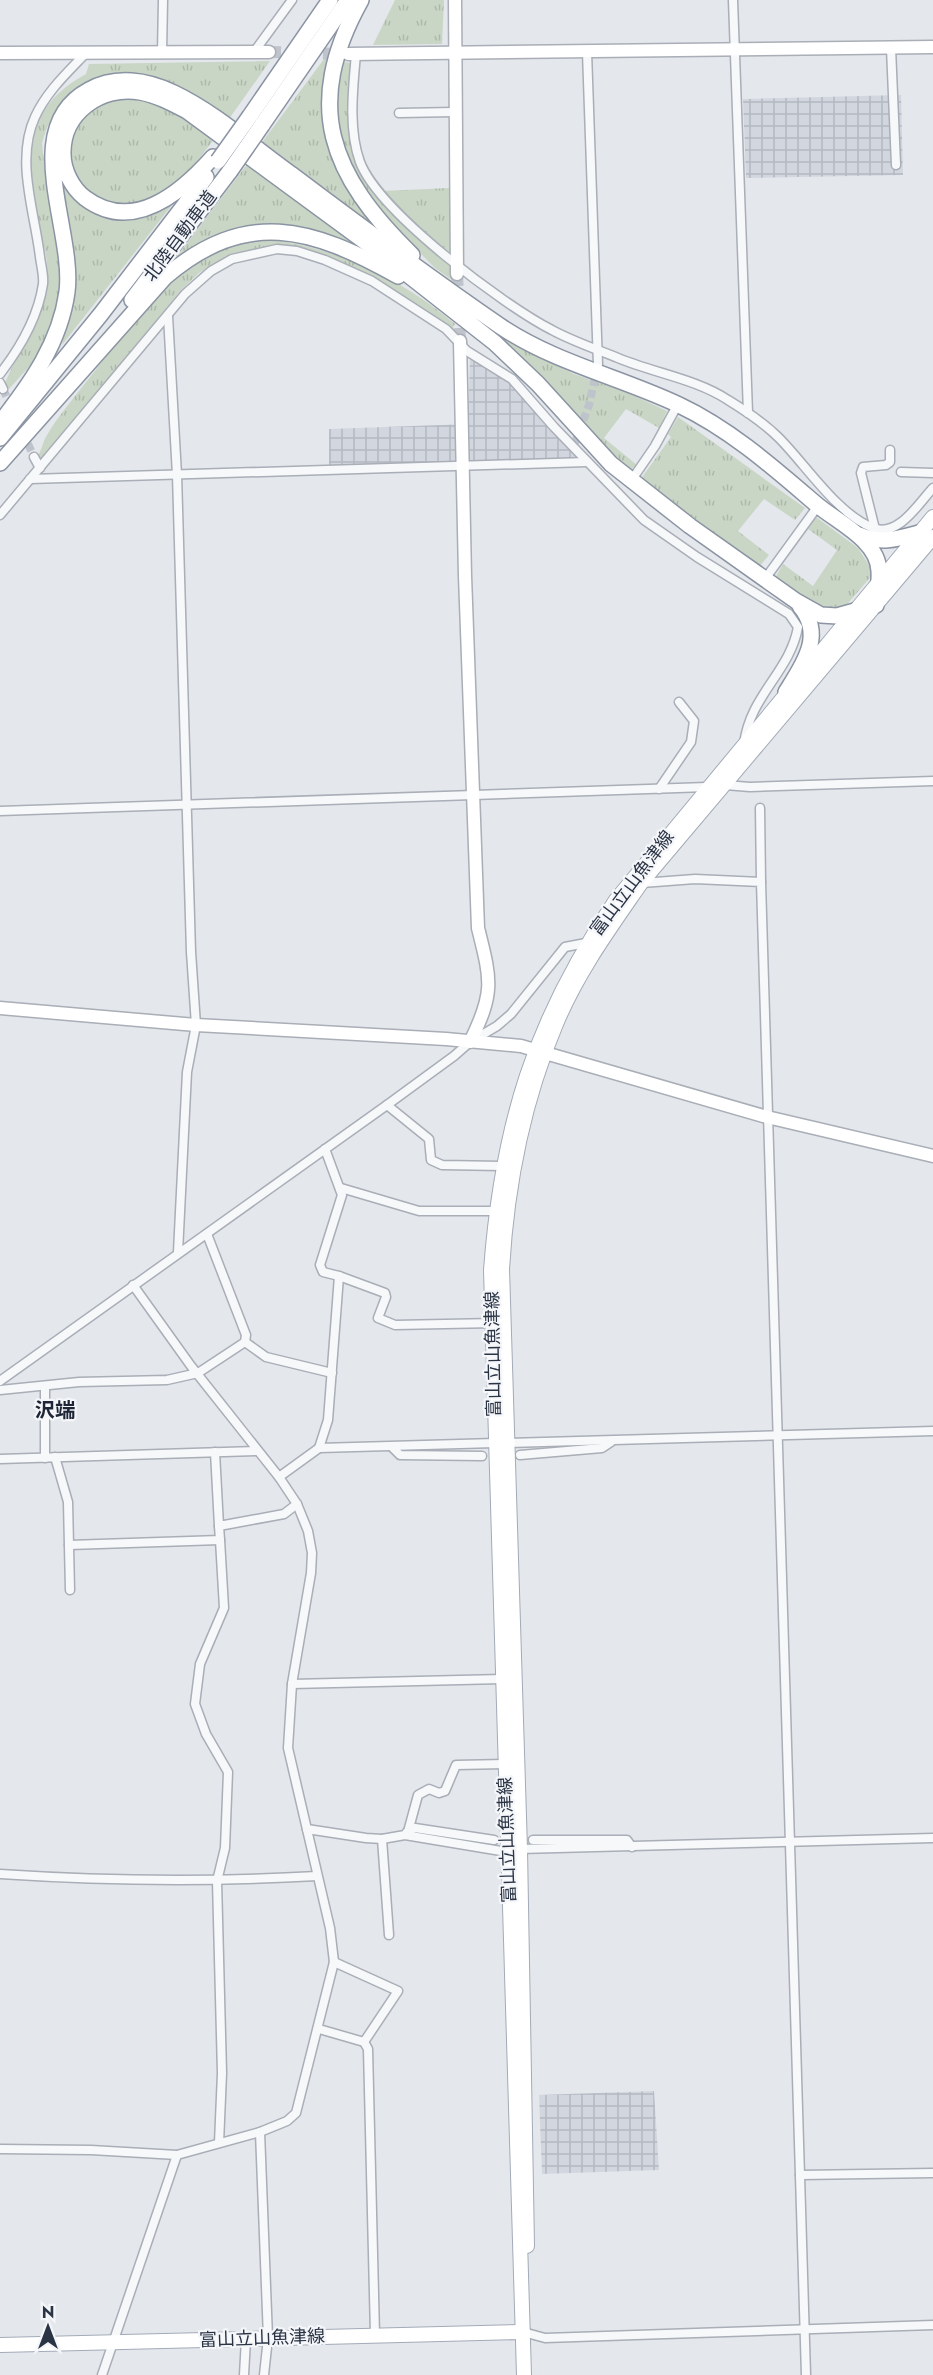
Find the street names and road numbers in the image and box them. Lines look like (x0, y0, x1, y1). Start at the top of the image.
street label: 北陸自動車道 (137, 185, 223, 287)
street label: 富山立山魚津線 (584, 825, 680, 941)
street label: 富山立山魚津線 (479, 1291, 507, 1417)
street label: 富山立山魚津線 (492, 1777, 522, 1903)
street label: 富山立山魚津線 (199, 2323, 325, 2353)

